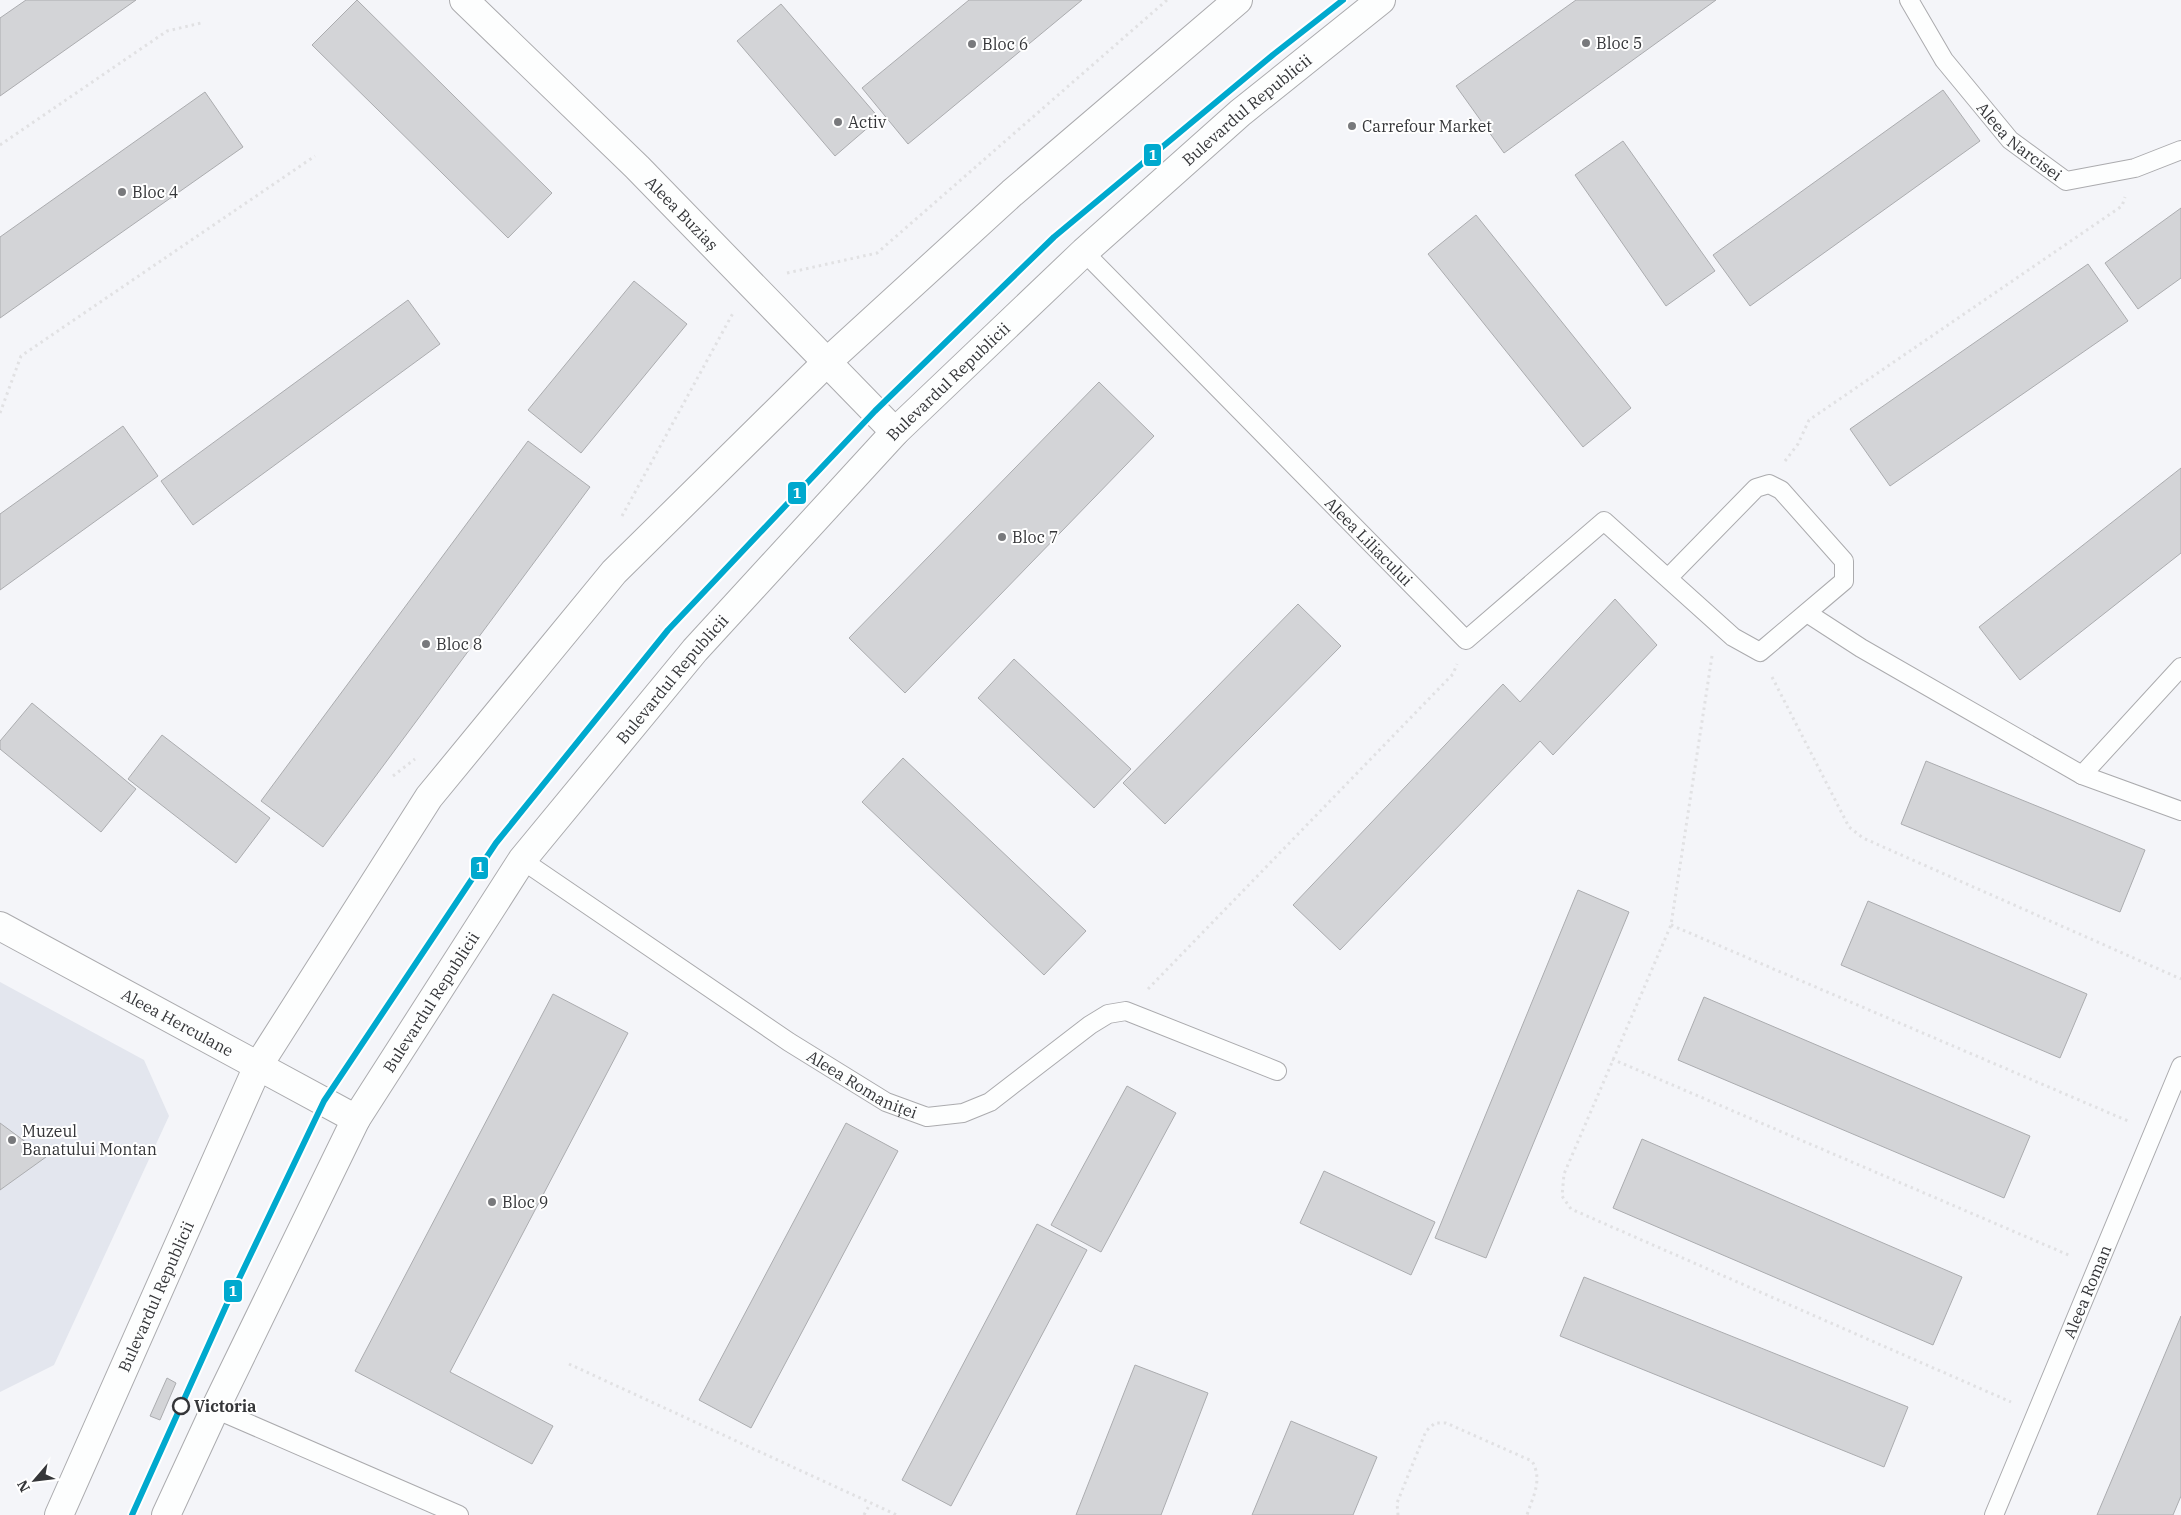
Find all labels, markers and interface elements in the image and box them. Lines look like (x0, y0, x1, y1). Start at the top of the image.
place label: Bloc 5 (1596, 33, 1642, 53)
place label: Bloc 6 (982, 34, 1028, 54)
marker: Bloc 5 (1580, 37, 1592, 49)
marker: Bloc 6 (966, 38, 978, 50)
street label: Bulevardul Republicii (1178, 50, 1315, 170)
street label: Aleea Narcisei (1973, 98, 2066, 185)
place label: Activ (848, 112, 887, 132)
marker: Activ (832, 116, 844, 128)
place label: Carrefour Market (1362, 116, 1492, 136)
marker: Carrefour Market (1346, 120, 1358, 132)
line badge: 1 (1143, 143, 1162, 167)
text: 1 (1149, 146, 1157, 164)
street label: Aleea Buziaș (641, 172, 723, 254)
place label: Bloc 4 (132, 182, 178, 202)
marker: Bloc 4 (116, 186, 128, 198)
street label: Bulevardul Republicii (882, 318, 1014, 445)
line badge: 1 (787, 481, 807, 505)
text: 1 (793, 484, 801, 502)
street label: Aleea Liliacului (1321, 493, 1417, 590)
place label: Bloc 7 (1012, 527, 1058, 547)
marker: Bloc 7 (996, 531, 1008, 543)
street label: Bulevardul Republicii (612, 610, 732, 748)
place label: Bloc 8 (436, 634, 482, 654)
marker: Bloc 8 (420, 638, 432, 650)
line badge: 1 (470, 856, 489, 880)
text: 1 (476, 858, 484, 876)
street label: Bulevardul Republicii (379, 928, 483, 1076)
street label: Aleea Herculane (118, 984, 237, 1061)
street label: Aleea Romaniței (803, 1046, 920, 1123)
place label: Muzeul Banatului Montan (22, 1121, 157, 1159)
marker: Muzeul Banatului Montan (6, 1134, 18, 1146)
place label: Bloc 9 (502, 1192, 548, 1212)
marker: Bloc 9 (486, 1196, 498, 1208)
street label: Bulevardul Republicii (114, 1218, 198, 1375)
street label: Aleea Roman (2059, 1242, 2115, 1341)
line badge: 1 (223, 1279, 243, 1303)
text: 1 (229, 1282, 237, 1300)
place label: Victoria (194, 1396, 256, 1416)
marker: Victoria (172, 1397, 190, 1415)
north arrow (10, 1455, 60, 1505)
text: N (13, 1477, 34, 1495)

